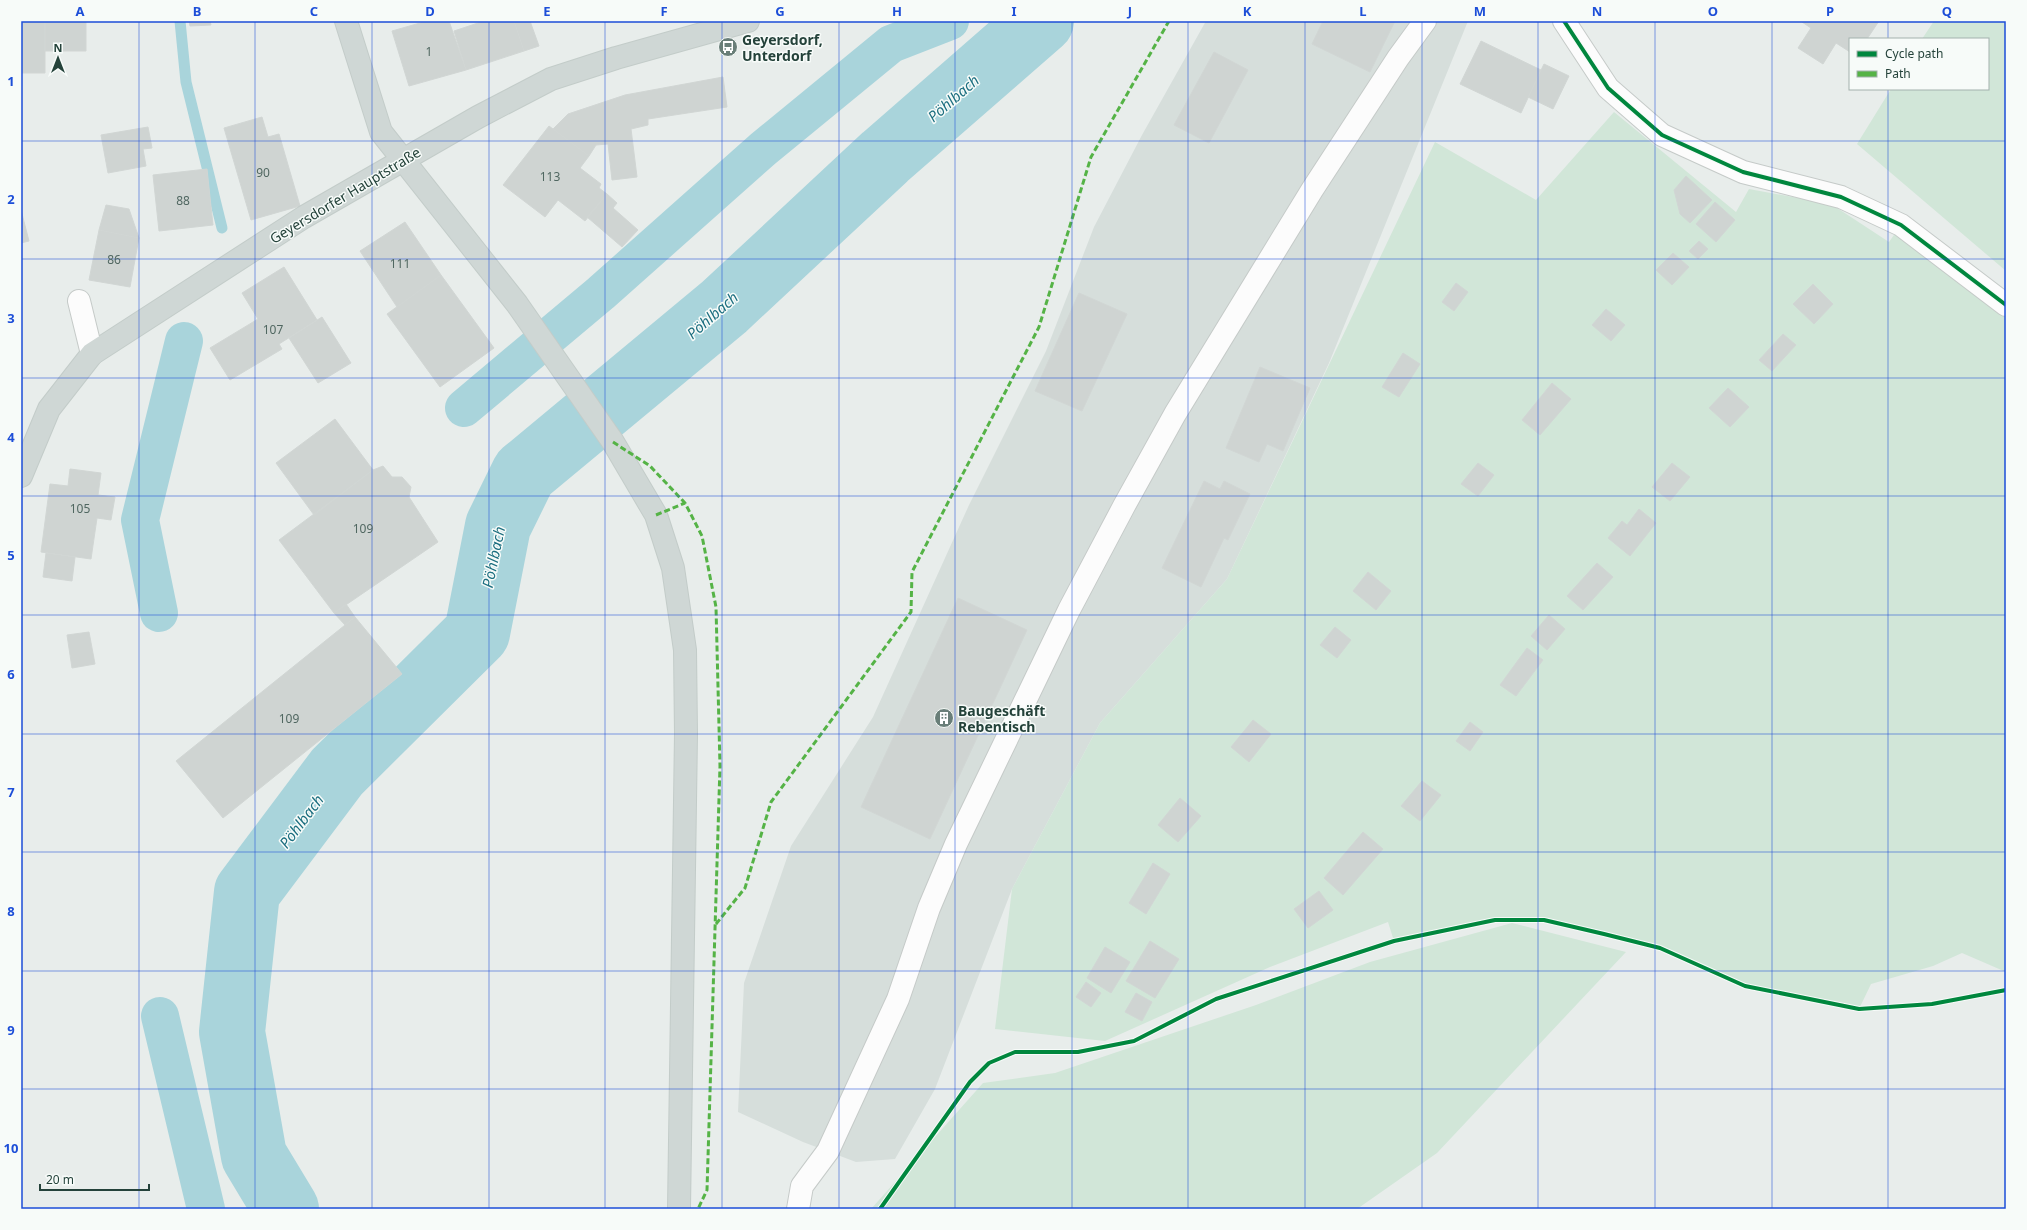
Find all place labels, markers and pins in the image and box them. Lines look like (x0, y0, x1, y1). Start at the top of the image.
place label: Geyersdorf, Unterdorf (742, 30, 823, 65)
bus stop icon: Geyersdorf, Unterdorf (717, 36, 739, 58)
place label: Baugeschäft Rebentisch (958, 701, 1045, 736)
building icon: Baugeschäft Rebentisch (933, 707, 955, 729)

